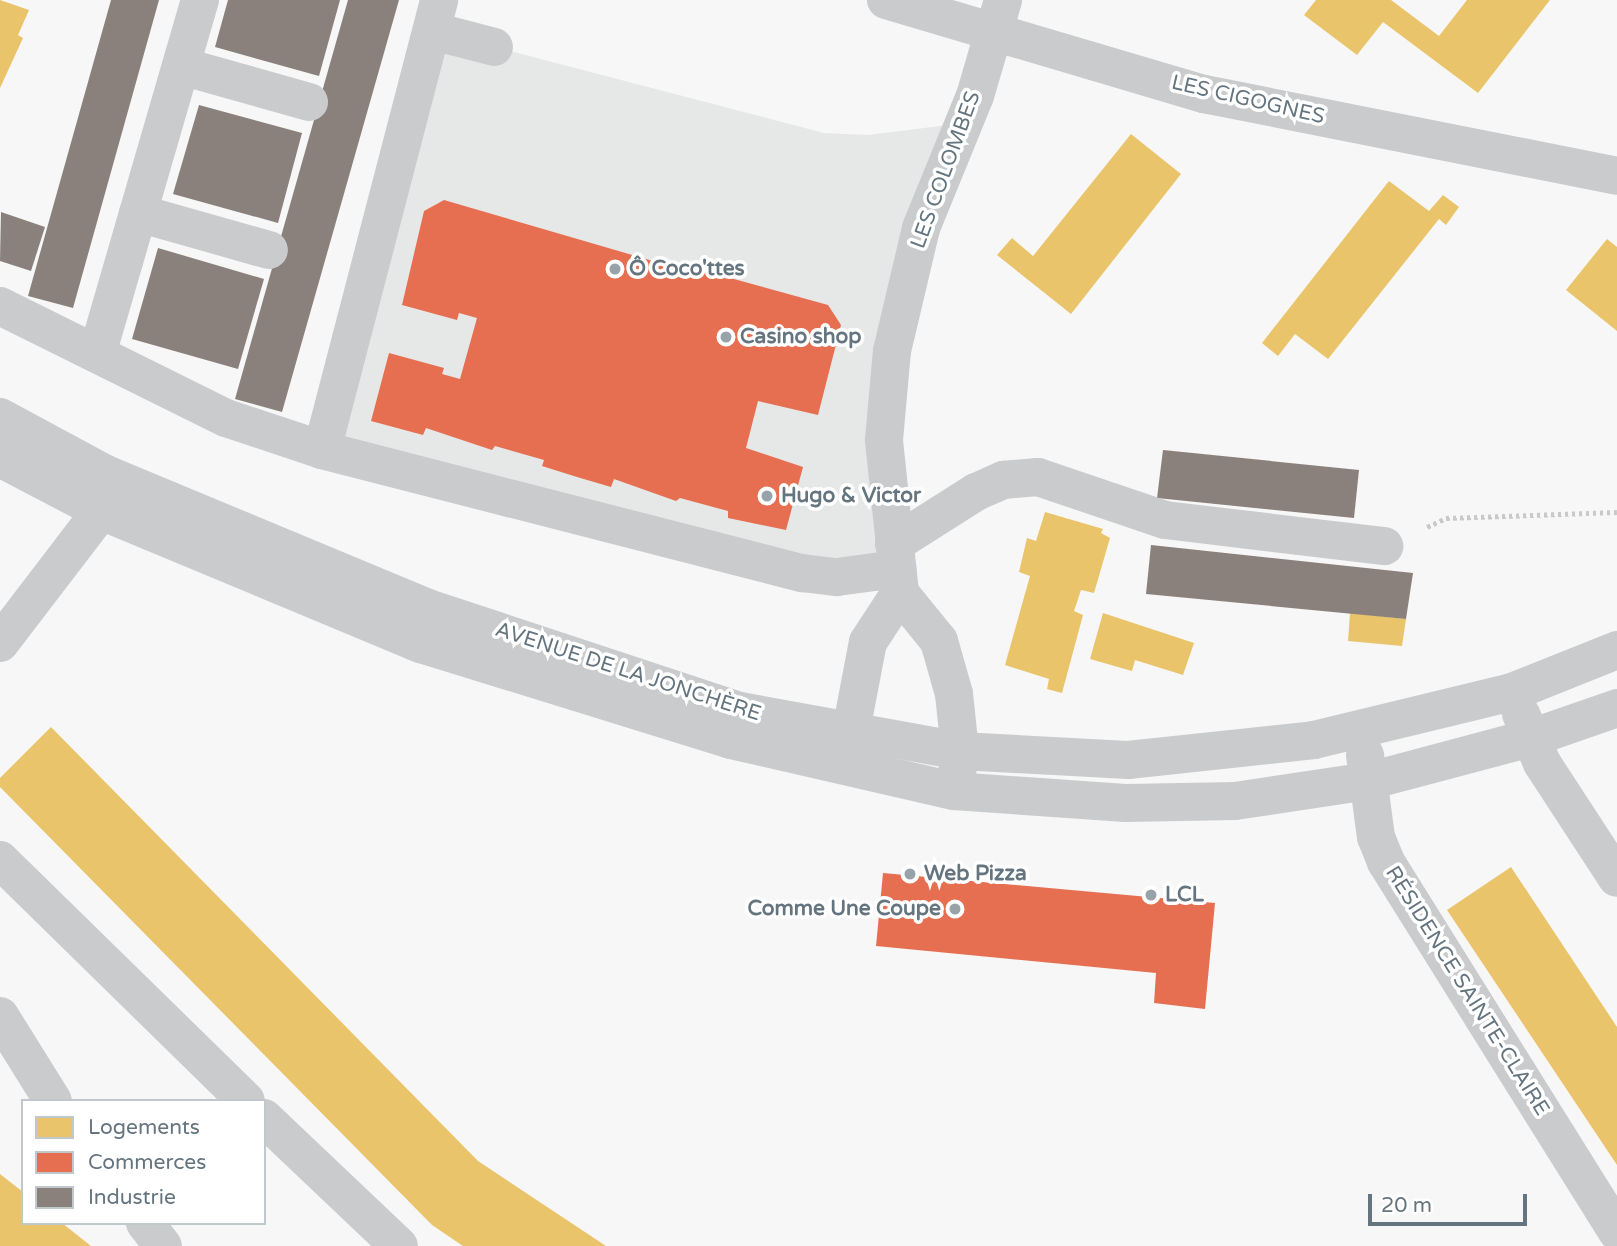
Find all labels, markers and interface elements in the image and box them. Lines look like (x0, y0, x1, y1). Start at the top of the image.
street label: LES CIGOGNES (1169, 70, 1327, 130)
street label: LES COLOMBES (906, 88, 986, 252)
place label: Ô Coco'ttes (629, 256, 745, 282)
marker: Ô Coco'ttes (607, 261, 623, 277)
place label: Casino shop (740, 324, 862, 350)
marker: Casino shop (718, 329, 734, 345)
place label: Hugo & Victor (781, 483, 921, 509)
marker: Hugo & Victor (759, 488, 775, 504)
street label: AVENUE DE LA JONCHÈRE (492, 617, 764, 727)
place label: Web Pizza (924, 861, 1027, 887)
street label: RÉSIDENCE SAINTE-CLAIRE (1380, 862, 1554, 1120)
marker: Web Pizza (902, 866, 918, 882)
place label: LCL (1165, 882, 1204, 908)
marker: LCL (1143, 887, 1159, 903)
place label: Comme Une Coupe (747, 896, 941, 922)
marker: Comme Une Coupe (947, 901, 963, 917)
legend (21, 1099, 266, 1225)
text: Logements (88, 1115, 200, 1140)
text: Commerces (88, 1150, 206, 1175)
scale bar (1372, 1180, 1531, 1224)
text: Industrie (88, 1185, 176, 1210)
text: 20 m (1381, 1193, 1432, 1218)

